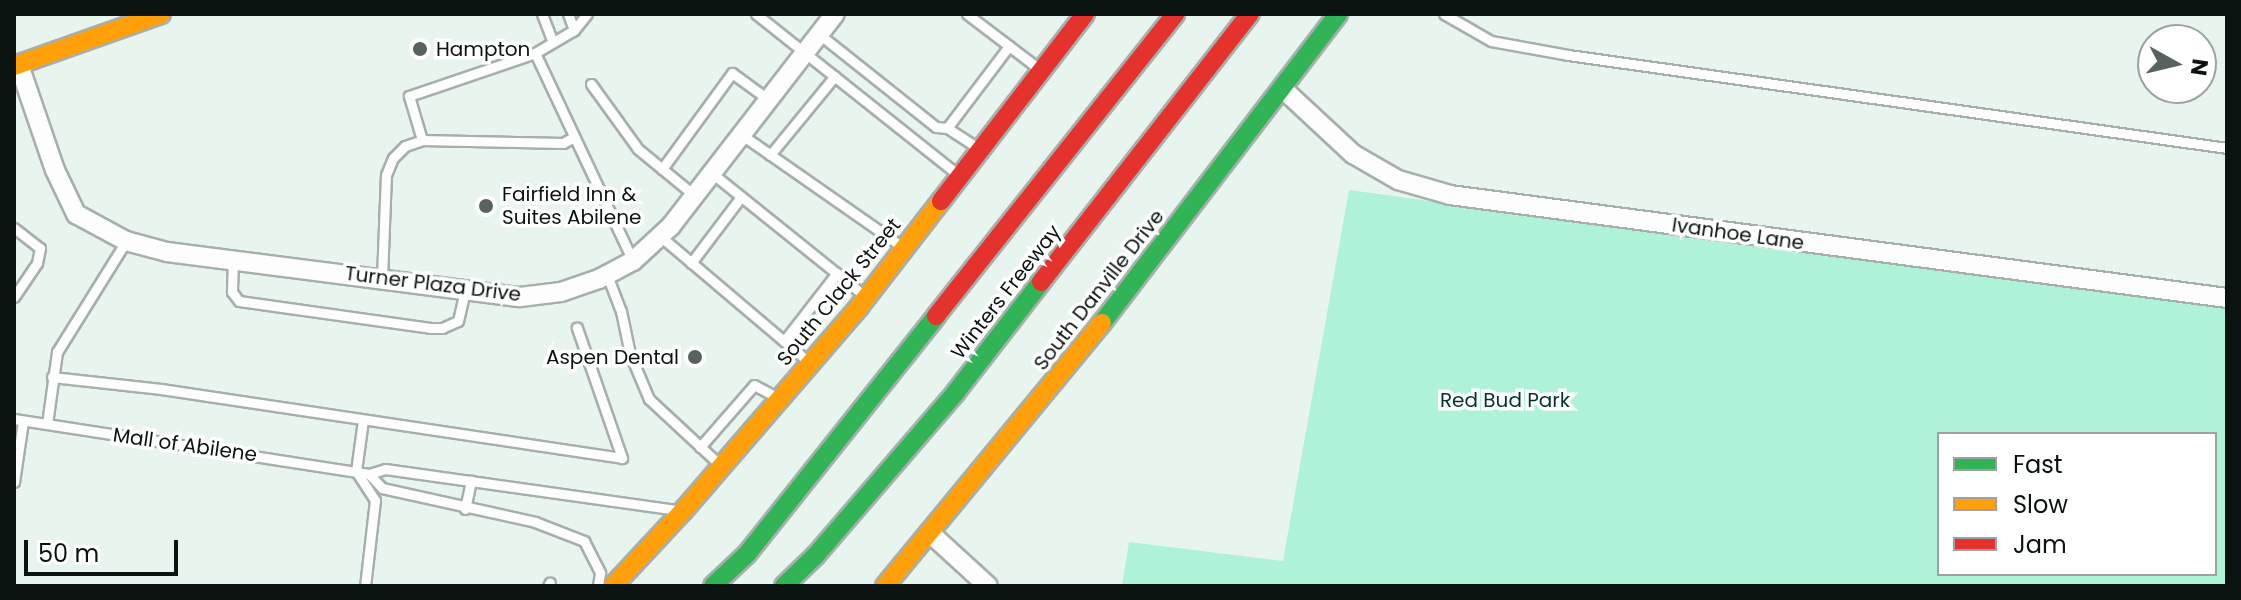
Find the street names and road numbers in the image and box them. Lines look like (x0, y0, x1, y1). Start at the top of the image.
street label: South Danville Drive (1029, 205, 1169, 375)
street label: South Clack Street (772, 213, 906, 371)
street label: Ivanhoe Lane (1670, 213, 1806, 255)
street label: Winters Freeway (946, 220, 1066, 364)
street label: Turner Plaza Drive (344, 261, 522, 307)
street label: Mall of Abilene (111, 423, 259, 467)

